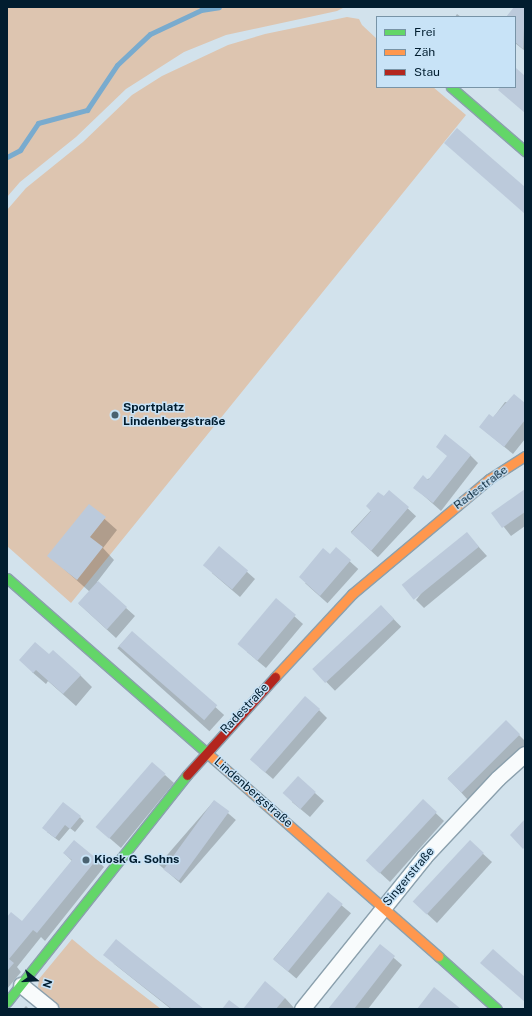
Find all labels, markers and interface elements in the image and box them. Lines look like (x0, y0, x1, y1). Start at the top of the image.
legend (376, 16, 516, 88)
text: Frei (414, 25, 436, 39)
text: Zäh (414, 45, 435, 59)
text: Stau (414, 65, 440, 79)
place label: Sportplatz Lindenbergstraße (123, 401, 225, 429)
marker: Sportplatz Lindenbergstraße (110, 410, 120, 420)
street label: Radestraße (451, 463, 511, 513)
street label: Radestraße (218, 681, 272, 737)
street label: Lindenbergstraße (211, 755, 295, 831)
street label: Singerstraße (380, 845, 438, 909)
place label: Kiosk G. Sohns (94, 853, 179, 867)
marker: Kiosk G. Sohns (81, 855, 91, 865)
north arrow (16, 960, 56, 1000)
text: N (40, 978, 54, 990)

